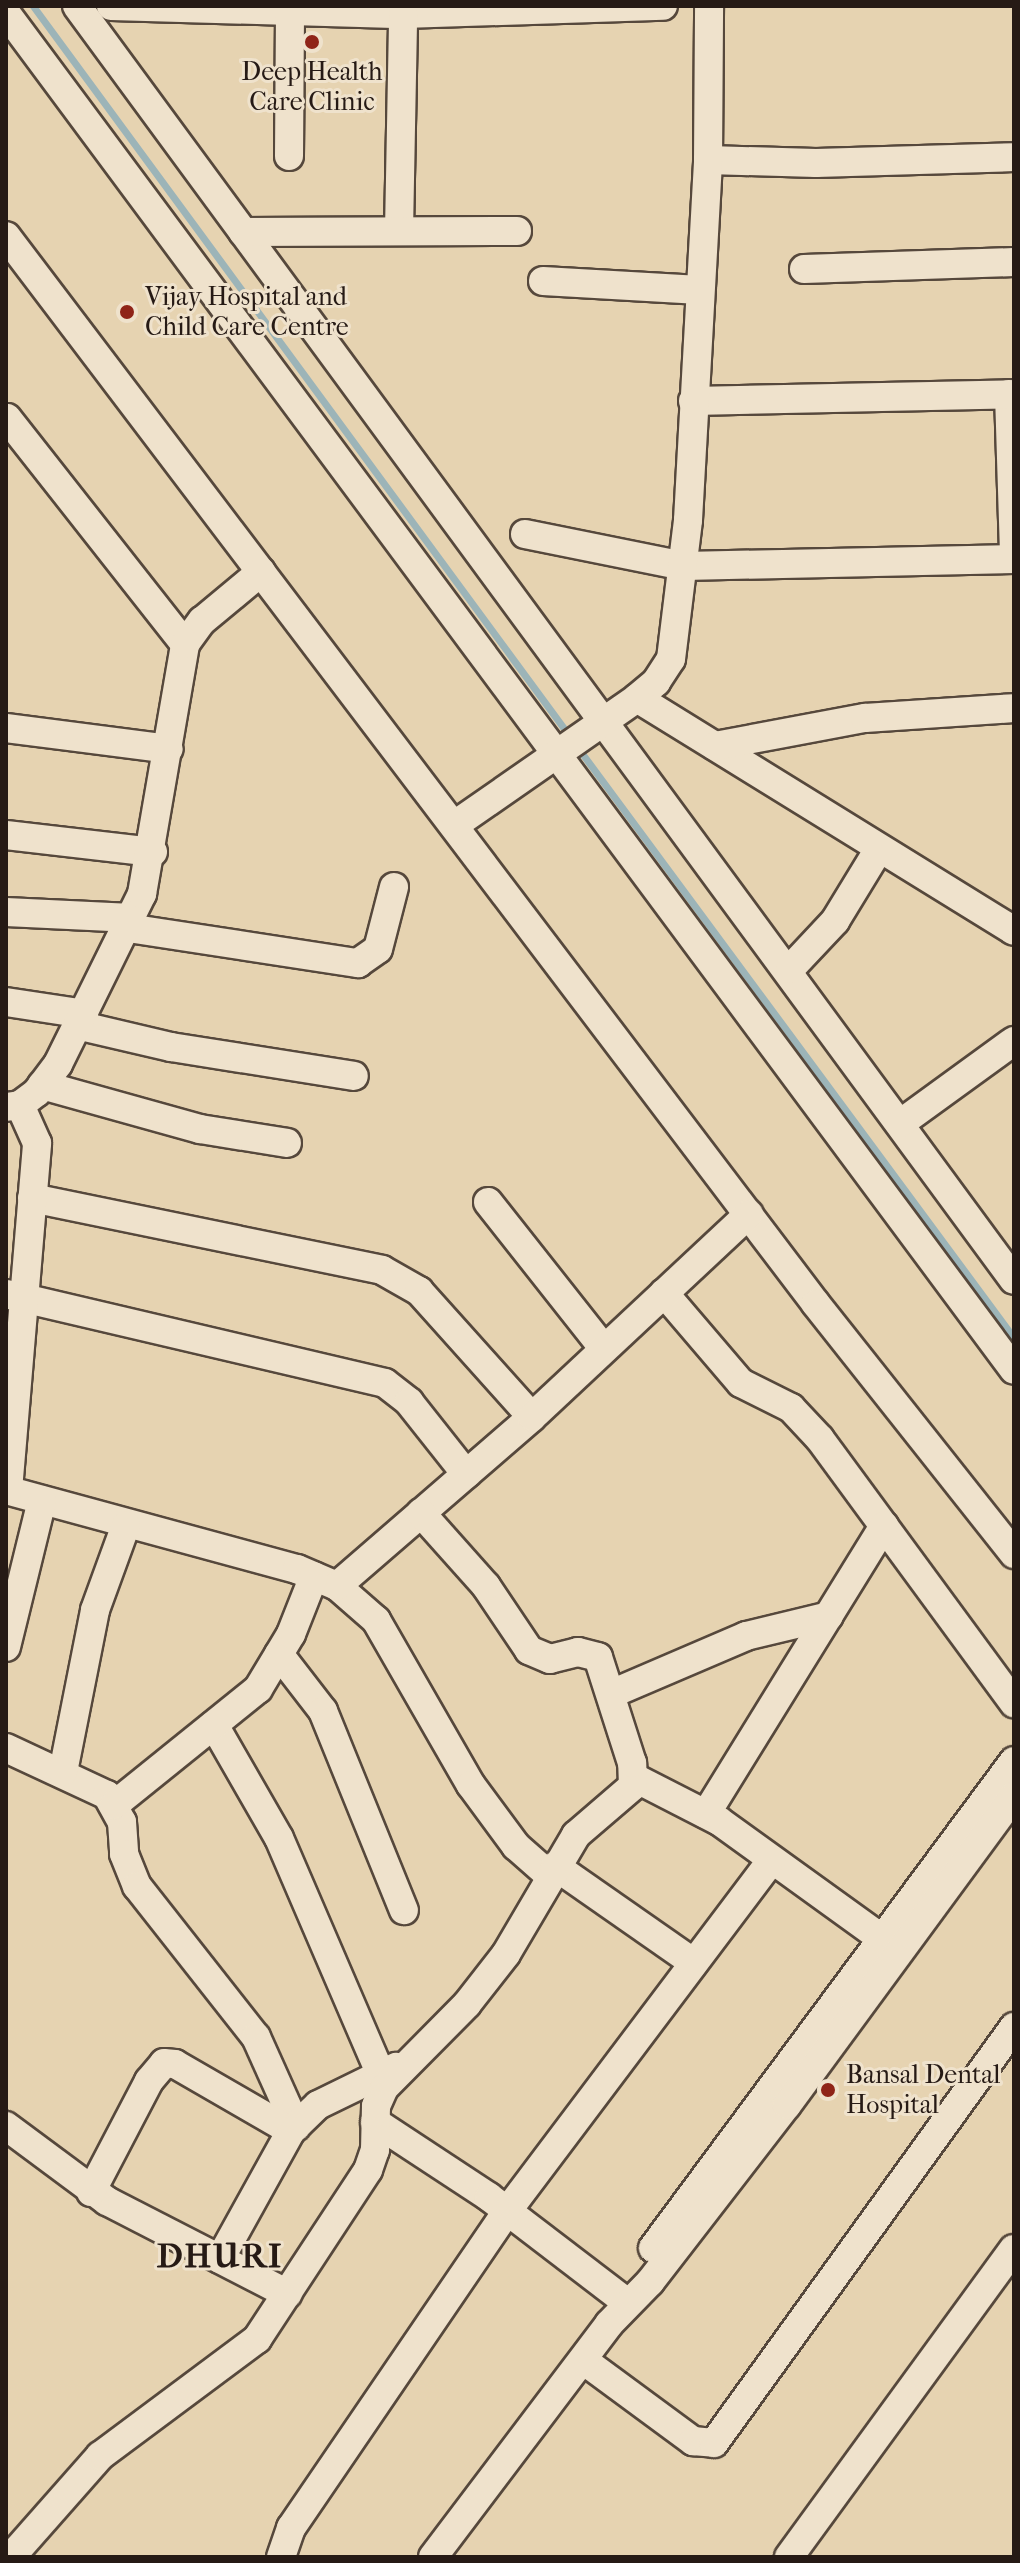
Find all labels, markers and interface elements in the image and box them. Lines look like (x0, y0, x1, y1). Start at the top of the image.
marker: Deep Health Care Clinic (301, 31, 323, 53)
place label: Deep Health Care Clinic (241, 56, 383, 118)
place label: Vijay Hospital and Child Care Centre (145, 281, 349, 342)
marker: Vijay Hospital and Child Care Centre (116, 301, 138, 323)
place label: Bansal Dental Hospital (846, 2059, 1001, 2120)
marker: Bansal Dental Hospital (817, 2079, 839, 2101)
district label: DHURI (157, 2237, 283, 2277)

